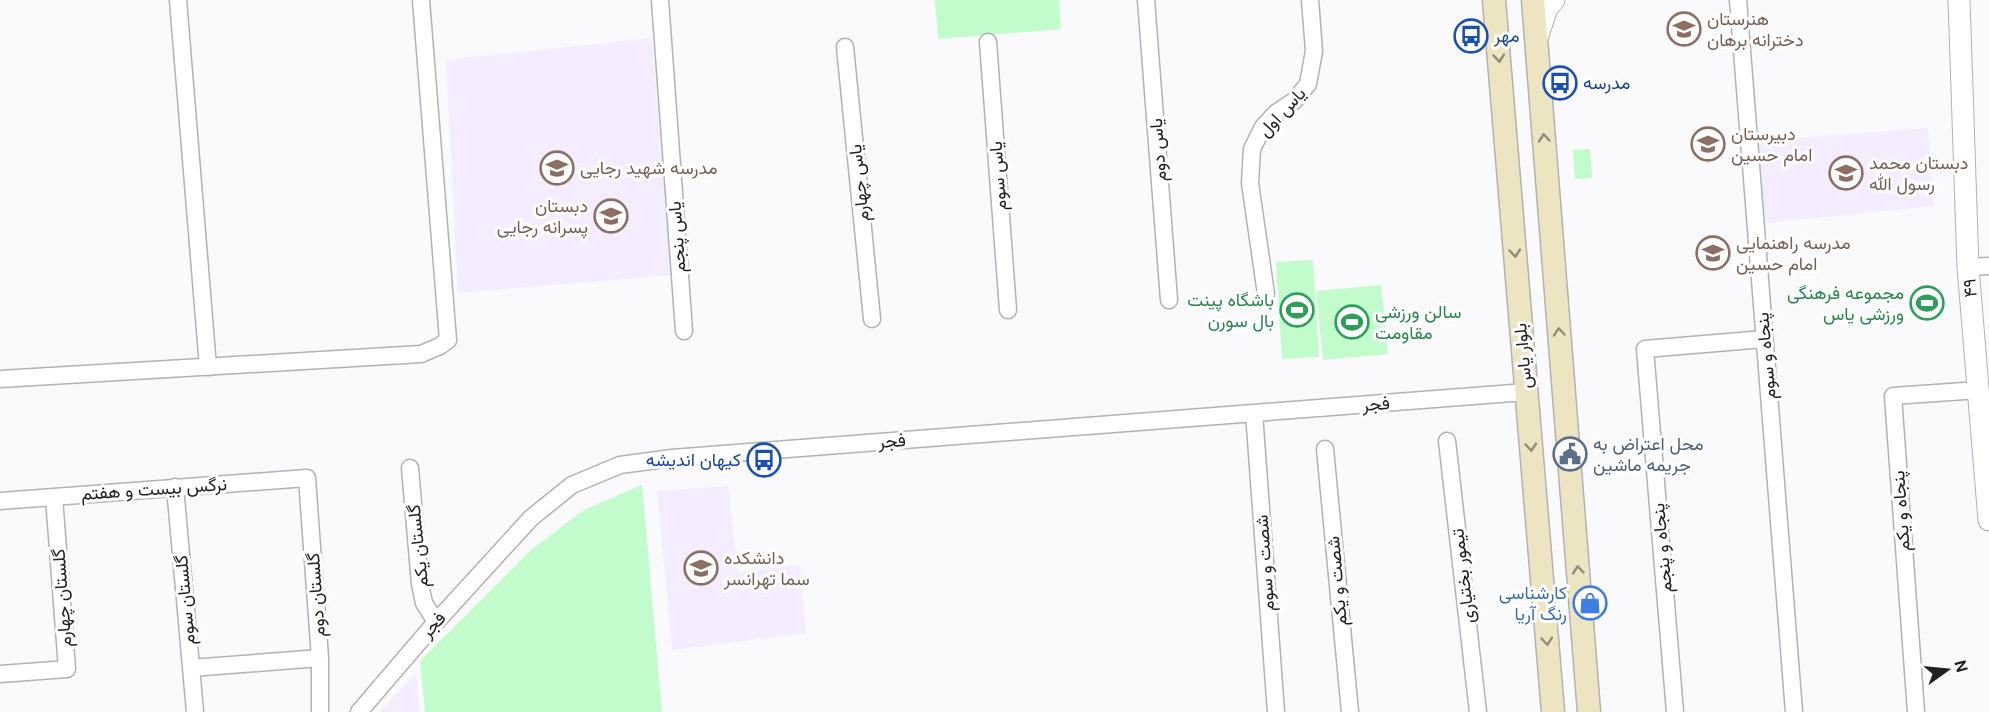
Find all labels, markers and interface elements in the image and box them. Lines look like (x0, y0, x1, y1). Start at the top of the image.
place label: هنرستان دخترانه برهان (1707, 7, 1804, 52)
school or university icon: هنرستان دخترانه برهان (1666, 11, 1702, 47)
bus stop icon: مهر (1453, 18, 1489, 54)
place label: مهر (1493, 24, 1520, 48)
one-way arrow (1492, 54, 1505, 63)
bus stop icon: مدرسه (1542, 65, 1578, 101)
place label: مدرسه (1583, 71, 1630, 95)
street label: یاس اول (1253, 82, 1311, 142)
street label: یاس دوم (1144, 117, 1172, 183)
place label: دبیرستان امام حسین (1731, 122, 1812, 167)
school or university icon: دبیرستان امام حسین (1690, 126, 1726, 162)
one-way arrow (1537, 133, 1550, 142)
street label: یاس سوم (984, 141, 1012, 211)
street label: یاس چهارم (843, 143, 875, 223)
school or university icon: مدرسه شهید رجایی (539, 150, 575, 186)
place label: دبستان محمد رسول الله (1869, 151, 1968, 196)
school or university icon: دبستان محمد رسول الله (1828, 155, 1864, 191)
place label: مدرسه شهید رجایی (580, 156, 718, 180)
place label: دبستان پسرانه رجایی (497, 194, 588, 239)
school or university icon: دبستان پسرانه رجایی (593, 198, 629, 234)
street label: یاس پنجم (663, 200, 691, 274)
place label: مدرسه راهنمایی امام حسین (1736, 231, 1851, 276)
school or university icon: مدرسه راهنمایی امام حسین (1695, 235, 1731, 271)
one-way arrow (1508, 248, 1521, 257)
street label: ۴۹ (1957, 278, 1983, 298)
place label: مجموعه فرهنگی ورزشی یاس (1787, 281, 1904, 326)
sports icon: مجموعه فرهنگی ورزشی یاس (1909, 285, 1945, 321)
place label: باشگاه پینت بال سورن (1187, 288, 1274, 333)
sports icon: باشگاه پینت بال سورن (1279, 292, 1315, 328)
place label: سالن ورزشی مقاومت (1375, 300, 1461, 345)
sports icon: سالن ورزشی مقاومت (1334, 304, 1370, 340)
street label: پنجاه و سوم (1750, 311, 1782, 401)
street label: بلوار یاس (1508, 322, 1538, 390)
one-way arrow (1553, 328, 1566, 337)
street label: فجر (1360, 391, 1391, 417)
street label: فجر (876, 428, 907, 454)
place label: محل اعتراض به جریمه ماشین (1593, 432, 1704, 477)
public building icon: محل اعتراض به جریمه ماشین (1552, 436, 1588, 472)
bus stop icon: کیهان اندیشه (746, 442, 782, 478)
one-way arrow (1524, 442, 1537, 452)
place label: کیهان اندیشه (646, 448, 741, 472)
street label: پنجاه و یکم (1886, 470, 1916, 552)
street label: نرگس بیست و هفتم (80, 472, 228, 506)
street label: پنجاه و پنجم (1646, 502, 1678, 594)
street label: گلستان یکم (402, 503, 434, 589)
street label: شصت و سوم (1250, 514, 1280, 612)
street label: تیمور بختیاری (1445, 527, 1481, 625)
street label: شصت و یکم (1321, 535, 1353, 627)
place label: دانشکده سما تهرانسر (723, 546, 810, 591)
street label: گلستان چهارم (47, 548, 77, 648)
school or university icon: دانشکده سما تهرانسر (683, 550, 719, 586)
street label: گلستان دوم (301, 552, 331, 638)
street label: گلستان سوم (169, 554, 201, 646)
one-way arrow (1572, 565, 1585, 574)
place label: کارشناسی رنگ آریا (1499, 581, 1567, 626)
shop icon: کارشناسی رنگ آریا (1572, 585, 1608, 621)
street label: فجر (414, 607, 451, 644)
one-way arrow (1540, 637, 1553, 646)
north arrow (1917, 640, 1977, 700)
text: N (1949, 658, 1973, 675)

